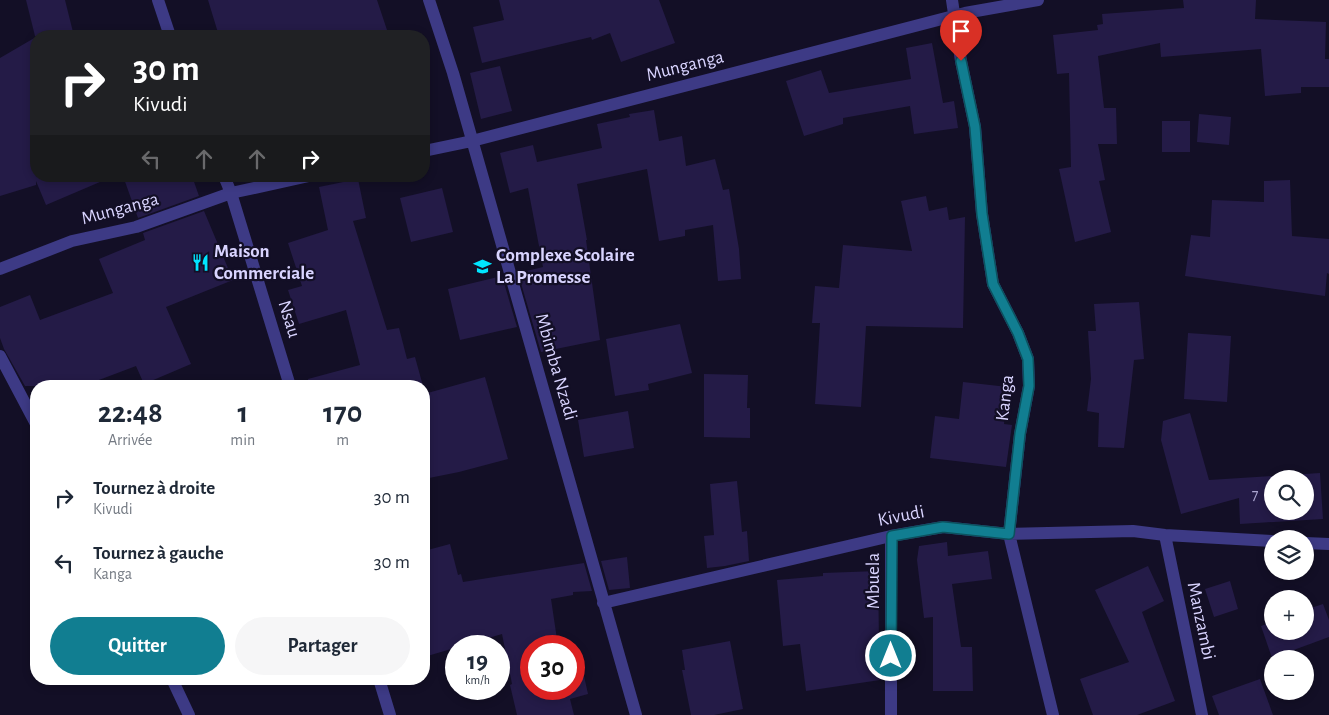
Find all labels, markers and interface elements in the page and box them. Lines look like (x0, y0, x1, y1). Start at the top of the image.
pin (940, 10, 982, 61)
icon: arrive (947, 17, 975, 45)
street label: Munganga (644, 47, 726, 85)
icon: right (50, 50, 115, 115)
text: 30 m (133, 52, 200, 87)
text: Kivudi (133, 93, 188, 115)
icon: left (137, 145, 165, 173)
icon: ahead (190, 145, 218, 173)
icon: ahead (243, 145, 271, 173)
icon: right (296, 145, 324, 173)
street label: Munganga (79, 190, 161, 228)
place label: Maison Commerciale (214, 242, 314, 283)
place label: Complexe Scolaire La Promesse (496, 246, 635, 287)
restaurant icon: Maison Commerciale (190, 252, 210, 272)
school or university icon: Complexe Scolaire La Promesse (472, 256, 492, 276)
street label: Nsau (274, 298, 304, 340)
street label: Mbimba Nzadi (532, 311, 580, 423)
street label: Kanga (993, 374, 1017, 422)
text: 22:48 (98, 398, 163, 428)
text: 1 (237, 398, 248, 428)
text: 170 (323, 398, 362, 428)
text: Arrivée (108, 432, 152, 448)
text: min (230, 432, 255, 448)
text: m (336, 432, 349, 448)
map controls (1264, 470, 1314, 700)
button: search (1264, 470, 1314, 520)
text: Tournez à droite (93, 479, 215, 498)
icon: right (50, 484, 78, 512)
house number: 7 (1252, 487, 1259, 503)
text: 30 m (374, 488, 410, 507)
text: Kivudi (93, 501, 133, 517)
street label: Kivudi (876, 502, 926, 530)
button: layers (1264, 530, 1314, 580)
text: Tournez à gauche (93, 544, 224, 563)
icon: left (50, 549, 78, 577)
street label: Mbuela (864, 552, 883, 609)
text: 30 m (374, 553, 410, 572)
text: Kanga (93, 566, 132, 582)
street label: Manzambi (1183, 580, 1219, 662)
button: + (1264, 590, 1314, 640)
button: Quitter (50, 617, 225, 675)
button: Partager (235, 617, 410, 675)
position arrow (864, 629, 916, 681)
speed limit sign: 30 (520, 635, 585, 700)
text: 19 (467, 649, 488, 674)
button: − (1264, 650, 1314, 700)
text: km/h (465, 674, 490, 686)

